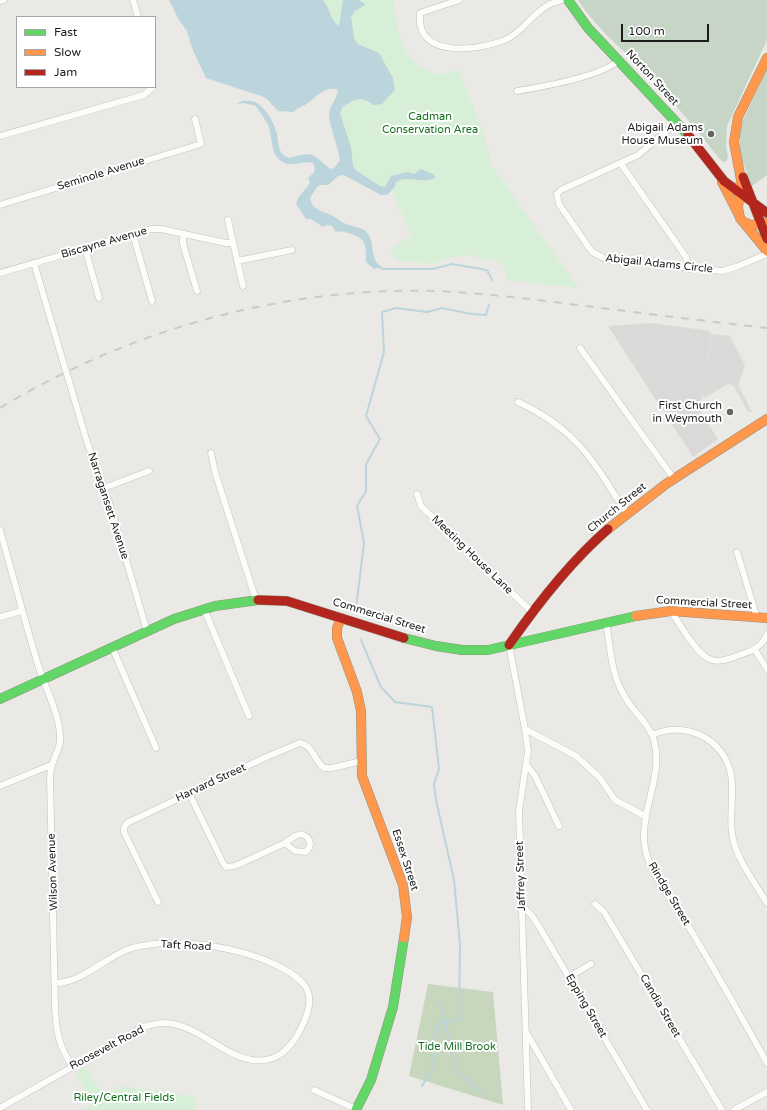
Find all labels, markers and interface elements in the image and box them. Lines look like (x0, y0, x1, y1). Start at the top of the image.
legend (16, 16, 156, 88)
scale bar (623, 16, 711, 42)
text: 100 m (628, 24, 665, 38)
text: Fast (54, 25, 77, 39)
text: Slow (54, 45, 81, 59)
street label: Norton Street (623, 47, 681, 109)
text: Jam (54, 65, 77, 79)
park label: Cadman Conservation Area (382, 110, 478, 136)
place label: Abigail Adams House Museum (622, 121, 703, 147)
marker: Abigail Adams House Museum (706, 129, 716, 139)
street label: Seminole Avenue (56, 154, 146, 194)
street label: Biscayne Avenue (60, 224, 148, 262)
street label: Abigail Adams Circle (605, 252, 713, 276)
place label: First Church in Weymouth (653, 399, 722, 425)
marker: First Church in Weymouth (725, 407, 735, 417)
street label: Narragansett Avenue (84, 451, 132, 561)
street label: Church Street (585, 480, 649, 536)
street label: Meeting House Lane (429, 513, 515, 597)
street label: Commercial Street (655, 594, 753, 612)
street label: Commercial Street (331, 596, 427, 636)
street label: Harvard Street (174, 761, 248, 805)
street label: Essex Street (389, 828, 421, 892)
street label: Wilson Avenue (45, 833, 61, 911)
street label: Jaffrey Street (513, 841, 529, 911)
street label: Rindge Street (645, 860, 693, 928)
street label: Taft Road (160, 938, 212, 954)
street label: Epping Street (562, 972, 610, 1040)
street label: Candia Street (637, 972, 683, 1040)
street label: Roosevelt Road (68, 1023, 146, 1073)
park label: Tide Mill Brook (418, 1040, 496, 1054)
park label: Riley/Central Fields (73, 1091, 175, 1105)

